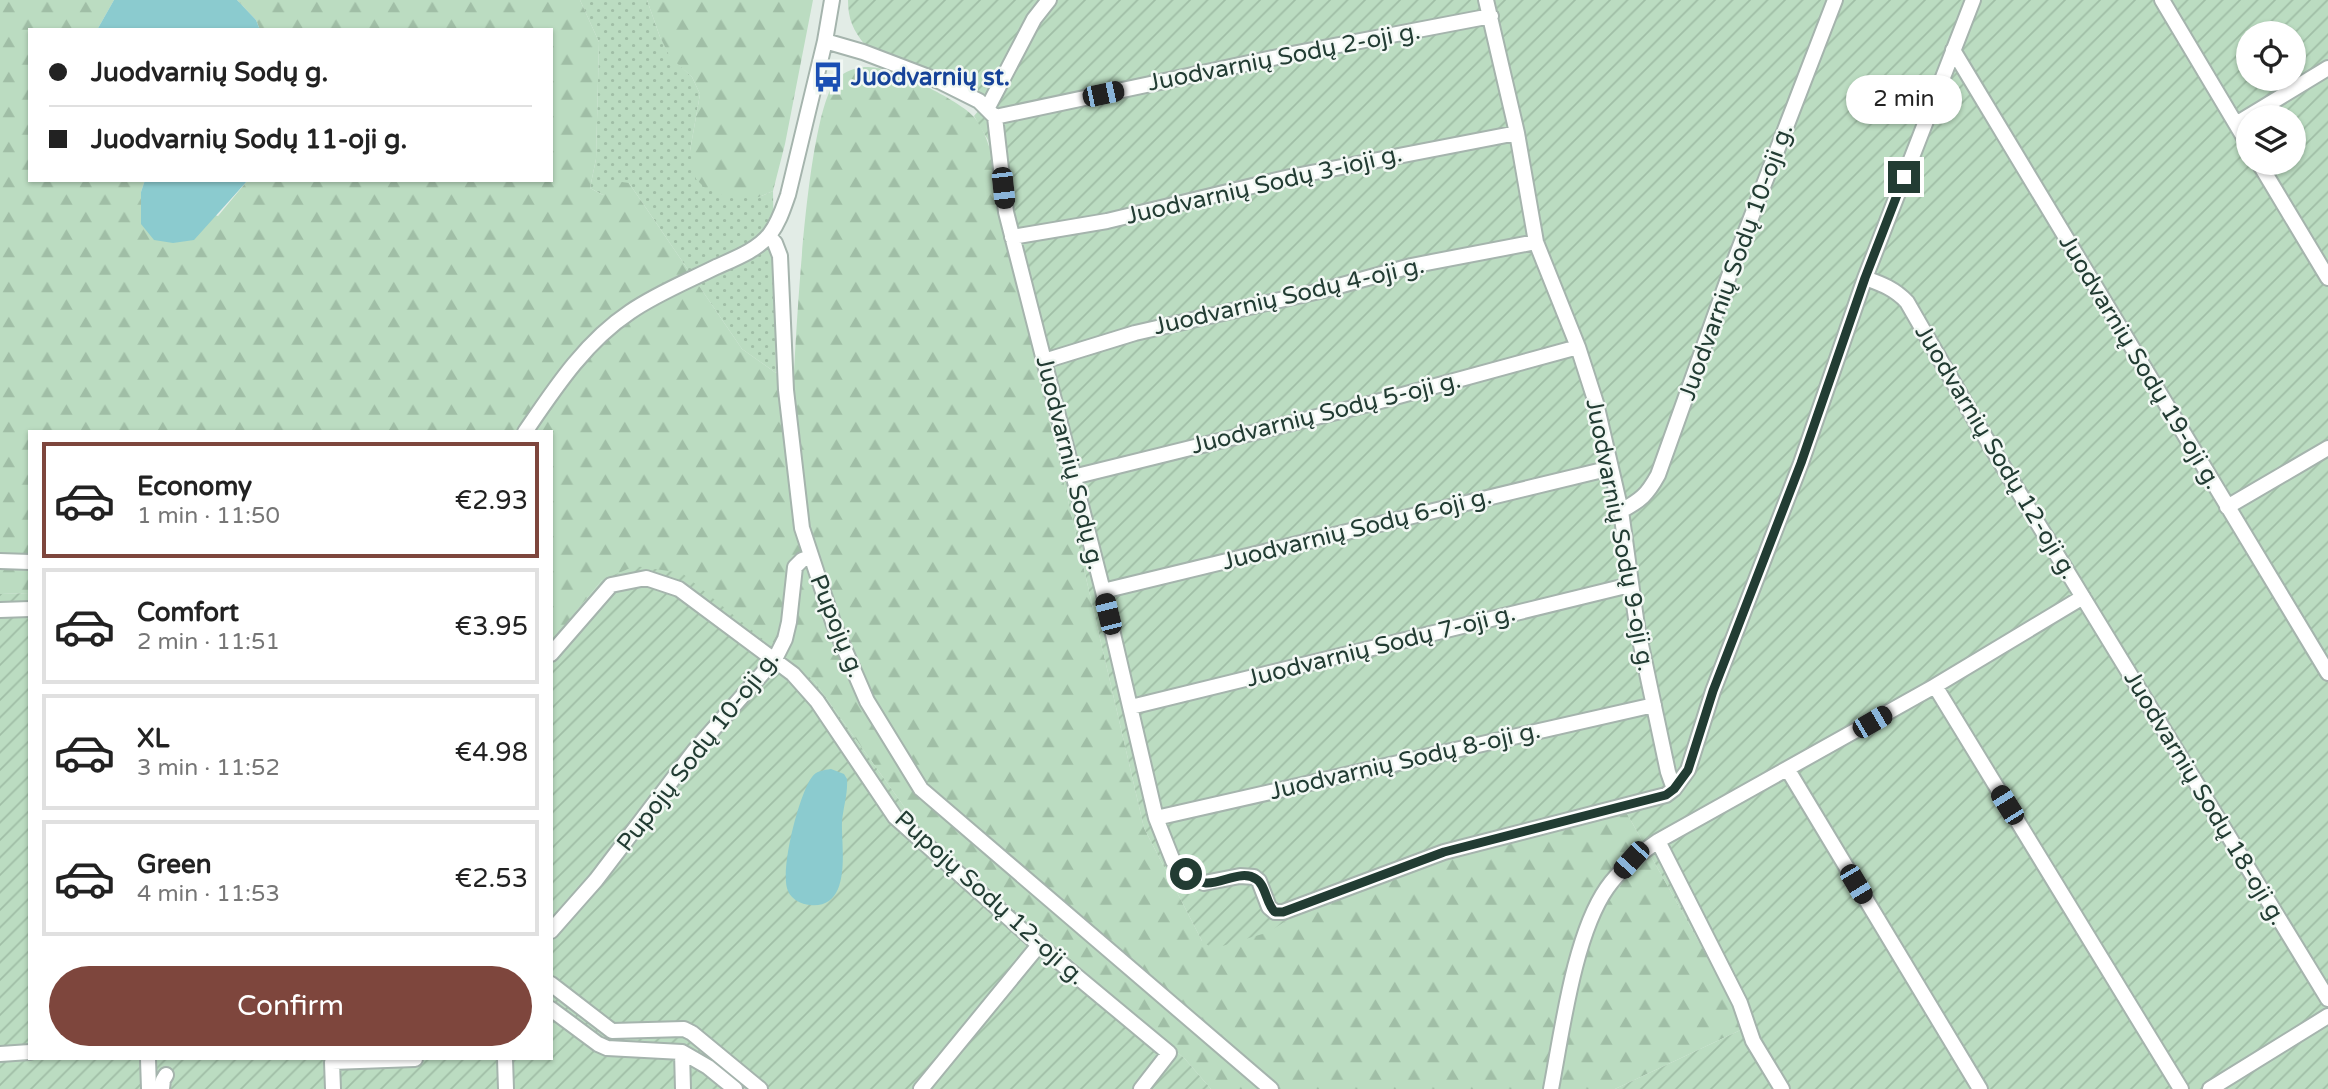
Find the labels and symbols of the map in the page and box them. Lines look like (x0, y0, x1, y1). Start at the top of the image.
street label: Juodvarnių Sodų 2-oji g. (1145, 16, 1423, 98)
bus stop icon: Juodvarnių st. (811, 60, 845, 94)
place label: Juodvarnių st. (850, 63, 1010, 92)
callout: 2 min (1846, 76, 1962, 124)
car (1081, 79, 1126, 109)
street label: Juodvarnių Sodų 10-oji g. (1672, 120, 1800, 404)
street label: Juodvarnių Sodų 3-ioji g. (1123, 139, 1405, 231)
route end (1888, 161, 1920, 193)
car (991, 166, 1016, 210)
street label: Juodvarnių Sodų 19-oji g. (2052, 229, 2228, 495)
street label: Juodvarnių Sodų 4-oji g. (1151, 251, 1427, 341)
street label: Juodvarnių Sodų 12-oji g. (1908, 319, 2084, 585)
street label: Juodvarnių Sodų g. (1029, 353, 1111, 573)
street label: Juodvarnių Sodų 5-oji g. (1188, 365, 1464, 461)
street label: Juodvarnių Sodų 9-oji g. (1579, 396, 1661, 674)
street label: Juodvarnių Sodų 6-oji g. (1219, 481, 1495, 577)
street label: Pupojų g. (803, 570, 871, 682)
car (1093, 591, 1124, 637)
street label: Juodvarnių Sodų 7-oji g. (1243, 599, 1519, 693)
street label: Pupojų Sodų 10-oji g. (611, 645, 785, 857)
street label: Juodvarnių Sodų 18-oji g. (2117, 665, 2293, 931)
car (1849, 702, 1896, 742)
street label: Juodvarnių Sodų 8-oji g. (1267, 716, 1543, 806)
car (1987, 782, 2028, 828)
street label: Pupojų Sodų 12-oji g. (889, 805, 1091, 991)
car (1610, 837, 1653, 883)
route start (1170, 858, 1202, 890)
car (1837, 861, 1876, 907)

